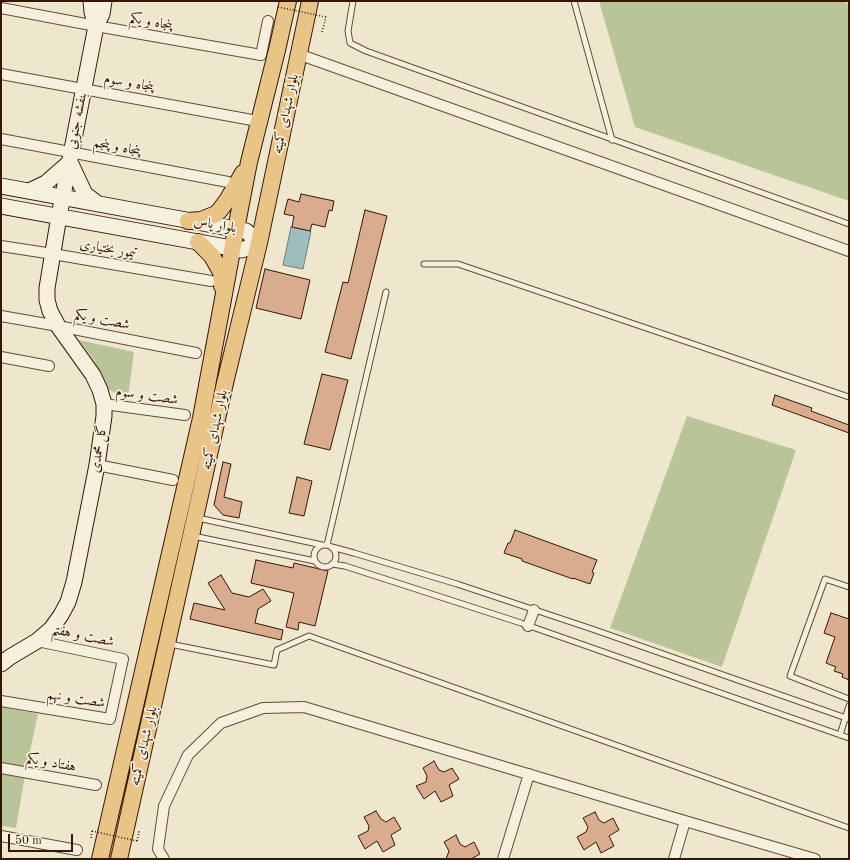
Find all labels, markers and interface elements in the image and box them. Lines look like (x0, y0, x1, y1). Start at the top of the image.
street label: پنجاه و یکم (128, 10, 174, 34)
street label: پنجاه و سوم (103, 70, 155, 96)
street label: بلوار شهدای کمیته (269, 72, 303, 156)
street label: بنفشه جنوبی (63, 91, 91, 151)
street label: پنجاه و پنجم (92, 134, 142, 160)
street label: بلوار یاس (192, 213, 238, 237)
street label: تیمور بختیاری (79, 236, 137, 262)
street label: شصت و یکم (73, 306, 131, 334)
street label: شصت و سوم (115, 383, 179, 409)
street label: بلوار شهدای کمیته (198, 388, 232, 472)
street label: گل محمدی (87, 424, 111, 474)
street label: شصت و هفتم (50, 621, 116, 651)
street label: شصت و نهم (46, 686, 106, 712)
street label: بلوار شهدای کمیته (127, 704, 161, 788)
street label: هفتاد و یکم (25, 750, 77, 776)
scale bar (10, 826, 75, 852)
text: 50 m (15, 835, 42, 847)

